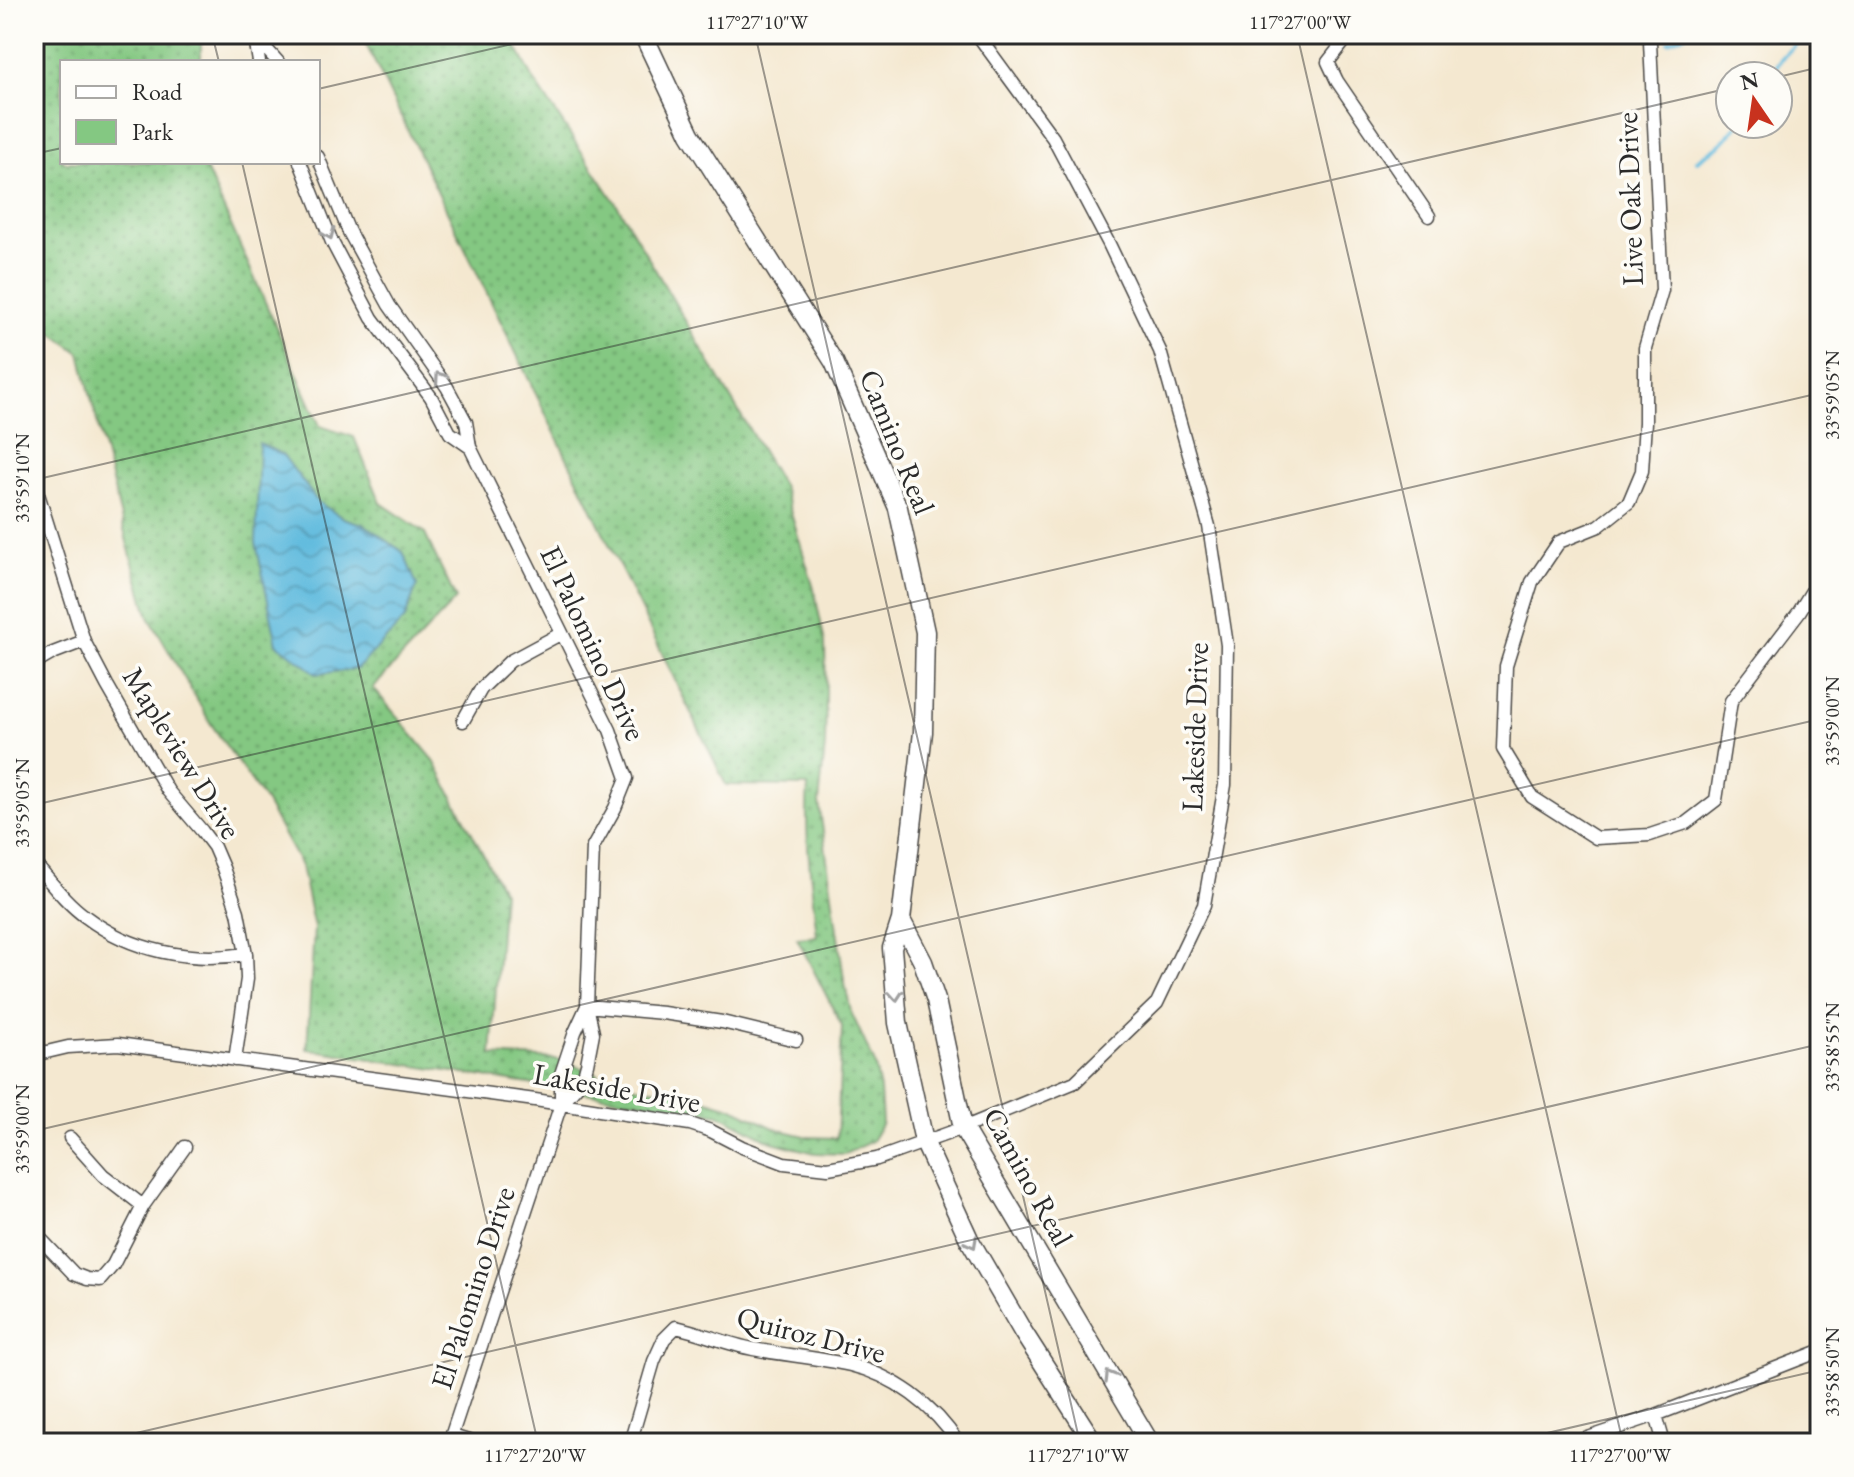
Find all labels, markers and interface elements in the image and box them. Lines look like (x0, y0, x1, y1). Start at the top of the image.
text: 117°27'10"W (706, 9, 809, 35)
text: 117°27'00"W (1249, 9, 1352, 35)
legend (60, 60, 320, 164)
north arrow (1714, 60, 1794, 140)
text: N (1738, 65, 1762, 97)
text: Road (132, 76, 183, 107)
street label: Live Oak Drive (1607, 111, 1652, 287)
text: Park (132, 116, 174, 147)
one-way arrow (319, 226, 335, 241)
text: 33°59'05"N (1819, 350, 1845, 440)
street label: Camino Real (851, 364, 944, 520)
one-way arrow (435, 371, 450, 385)
text: 33°59'10"N (9, 433, 35, 523)
street label: El Palomino Drive (531, 539, 656, 746)
street label: Lakeside Drive (1172, 642, 1217, 812)
street label: Mapleview Drive (114, 660, 251, 846)
text: 33°59'00"N (1819, 676, 1845, 766)
text: 33°59'05"N (9, 758, 35, 848)
one-way arrow (887, 990, 904, 1003)
text: 33°58'55"N (1819, 1002, 1845, 1092)
street label: Lakeside Drive (530, 1054, 704, 1121)
text: 33°59'00"N (9, 1084, 35, 1174)
street label: Camino Real (974, 1100, 1083, 1253)
street label: El Palomino Drive (421, 1182, 524, 1394)
one-way arrow (962, 1234, 977, 1249)
street label: Quiroz Drive (733, 1297, 890, 1372)
text: 33°58'50"N (1819, 1327, 1845, 1417)
one-way arrow (1104, 1370, 1120, 1385)
text: 117°27'20"W (484, 1442, 587, 1468)
text: 117°27'10"W (1027, 1442, 1130, 1468)
text: 117°27'00"W (1569, 1442, 1672, 1468)

